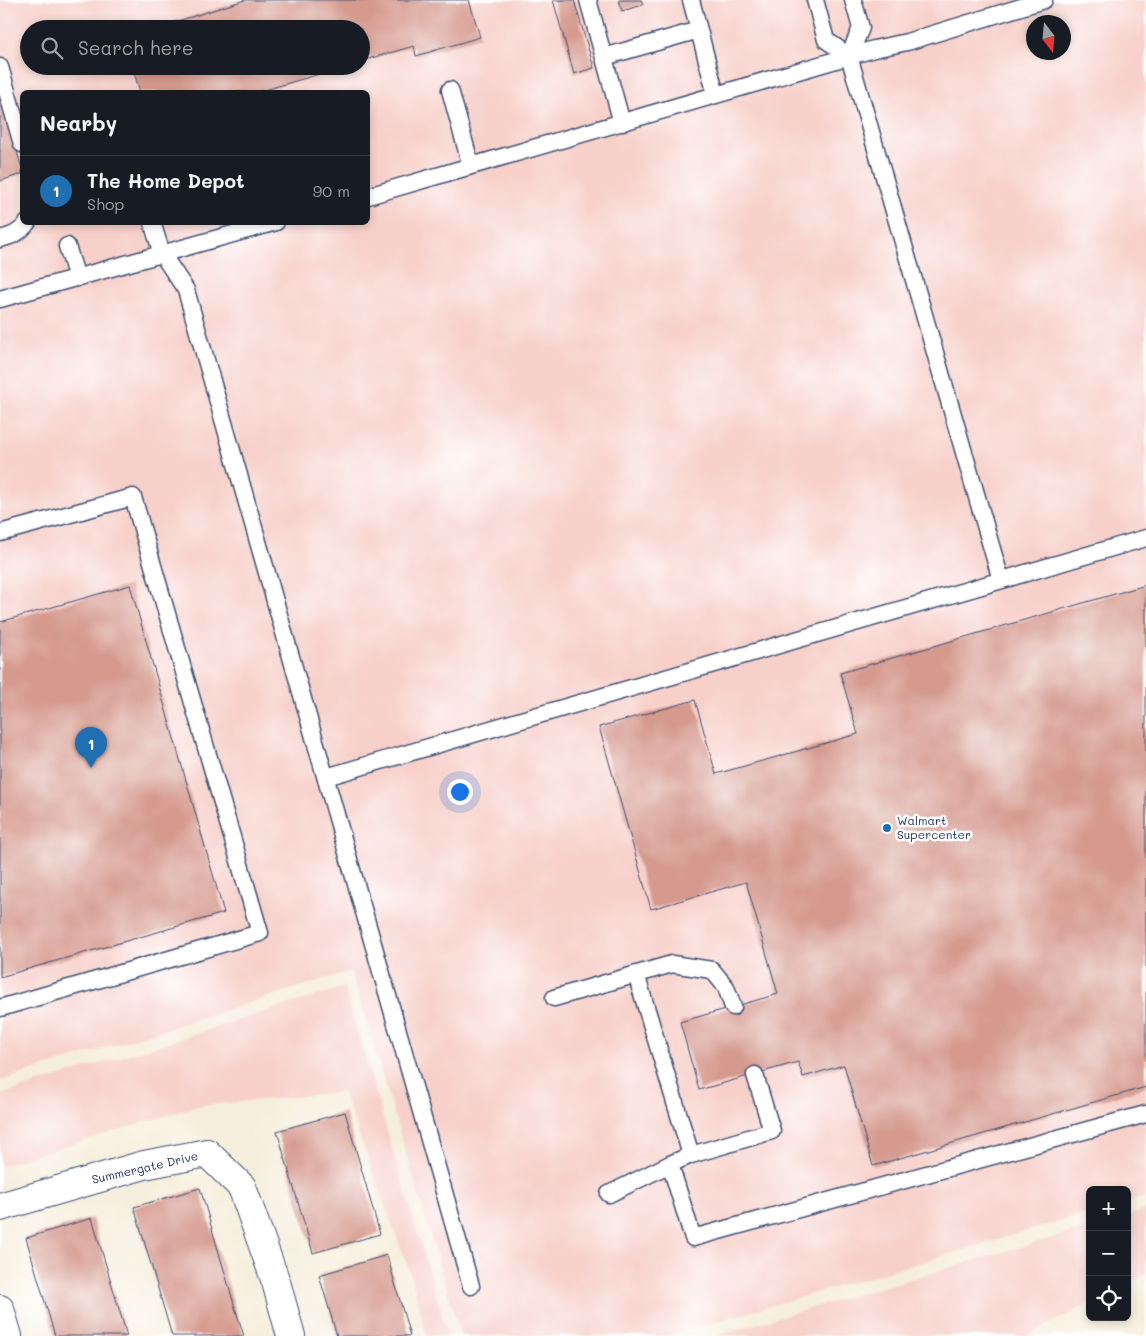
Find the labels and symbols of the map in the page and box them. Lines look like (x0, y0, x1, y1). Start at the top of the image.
north arrow (1026, 15, 1071, 60)
pin: 1 (75, 727, 107, 768)
your location (447, 779, 473, 805)
place label: Walmart Supercenter (897, 812, 971, 842)
marker: Walmart Supercenter (881, 822, 893, 834)
street label: Summergate Drive (90, 1147, 199, 1187)

